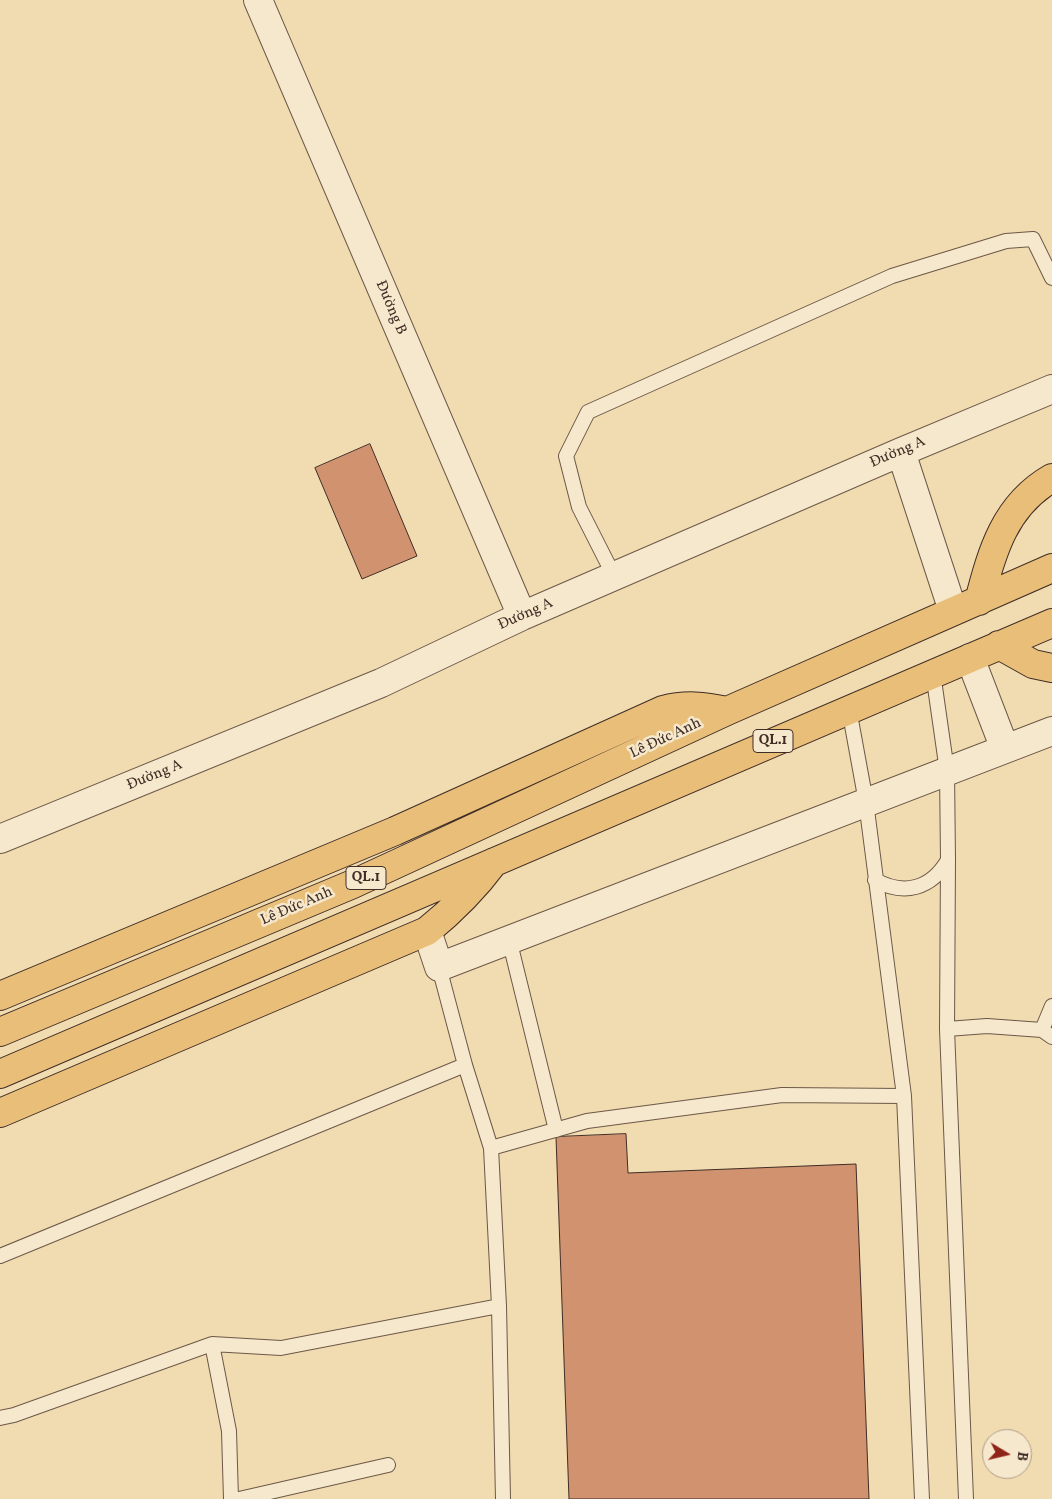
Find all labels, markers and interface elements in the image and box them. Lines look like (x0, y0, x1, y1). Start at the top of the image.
street label: Đường B (371, 278, 409, 338)
street label: Đường A (868, 433, 928, 473)
street label: Đường A (496, 595, 556, 635)
street label: Lê Đức Anh (628, 715, 704, 763)
road number: QL.1 (753, 729, 793, 752)
street label: Đường A (125, 757, 185, 795)
road number: QL.1 (346, 866, 386, 890)
street label: Lê Đức Anh (258, 884, 336, 930)
north arrow (982, 1429, 1032, 1479)
text: B (1011, 1450, 1031, 1462)

